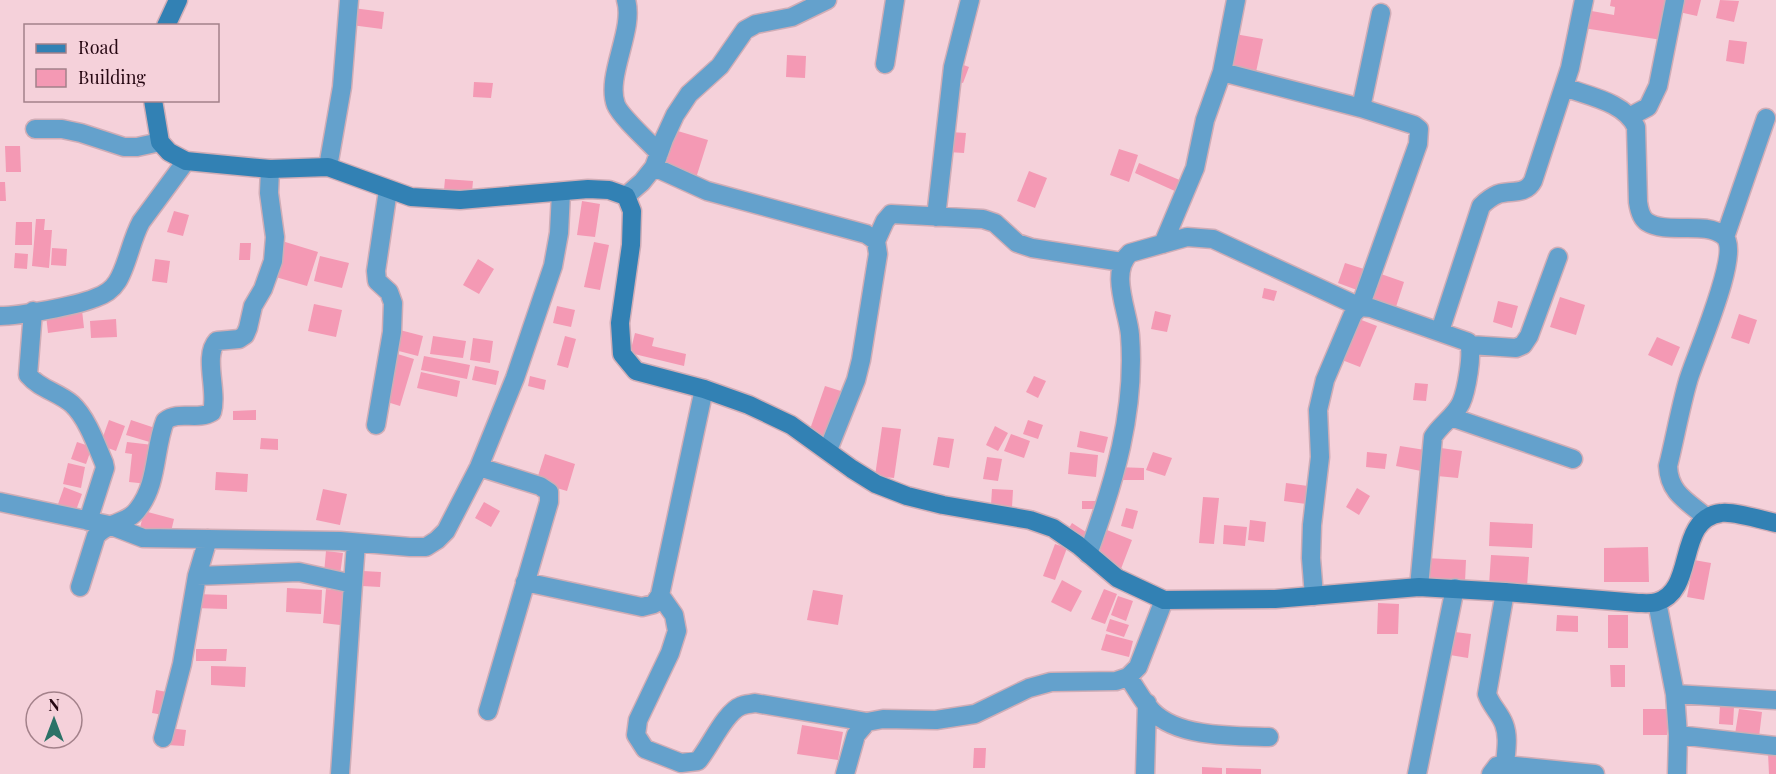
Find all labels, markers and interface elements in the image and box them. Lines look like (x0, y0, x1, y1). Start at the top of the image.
legend (24, 24, 219, 102)
text: Road (78, 35, 119, 59)
text: Building (78, 65, 146, 89)
north arrow (24, 690, 84, 750)
text: N (48, 694, 60, 715)

